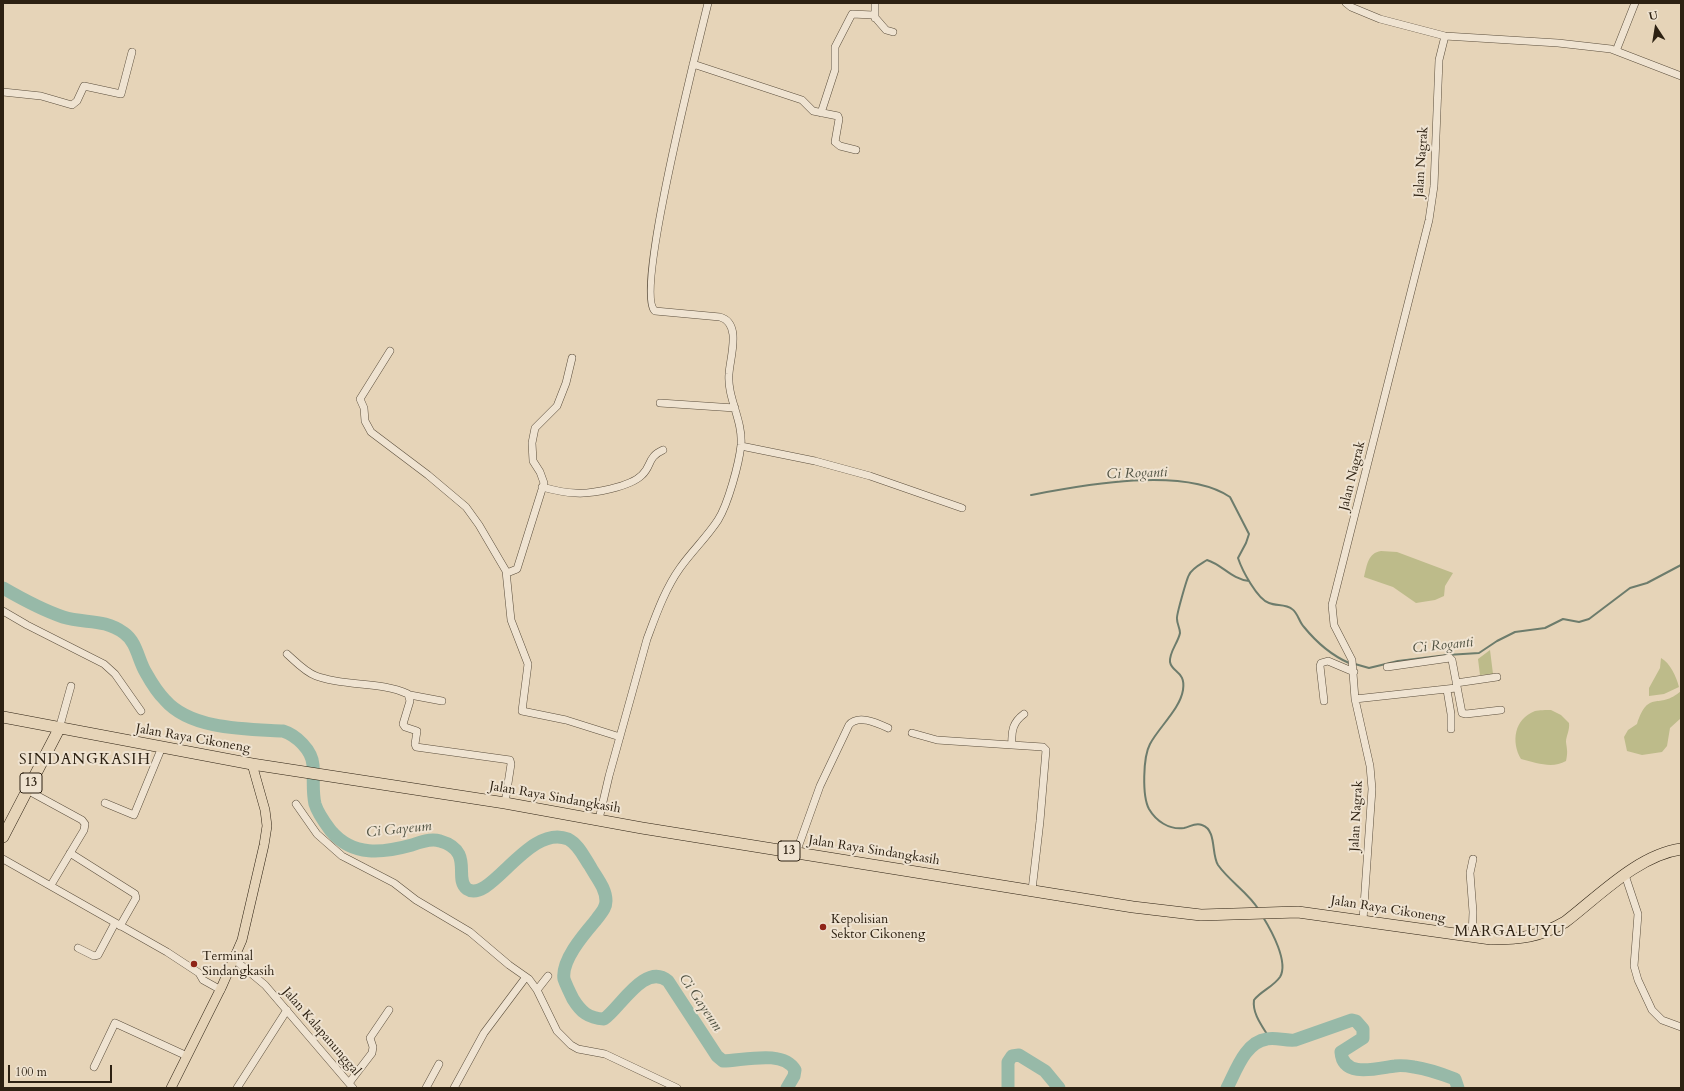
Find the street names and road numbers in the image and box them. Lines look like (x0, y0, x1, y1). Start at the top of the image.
street label: Jalan Nagrak (1412, 126, 1432, 198)
street label: Jalan Nagrak (1337, 440, 1369, 512)
street label: Jalan Raya Cikoneng (135, 721, 251, 757)
road number: 13 (20, 773, 42, 793)
street label: Jalan Raya Sindangkasih (488, 779, 622, 817)
street label: Jalan Nagrak (1347, 780, 1367, 852)
street label: Jalan Raya Sindangkasih (807, 833, 941, 869)
road number: 13 (778, 841, 800, 861)
street label: Jalan Raya Cikoneng (1330, 893, 1446, 927)
street label: Jalan Kalapanunggal (278, 985, 364, 1079)

